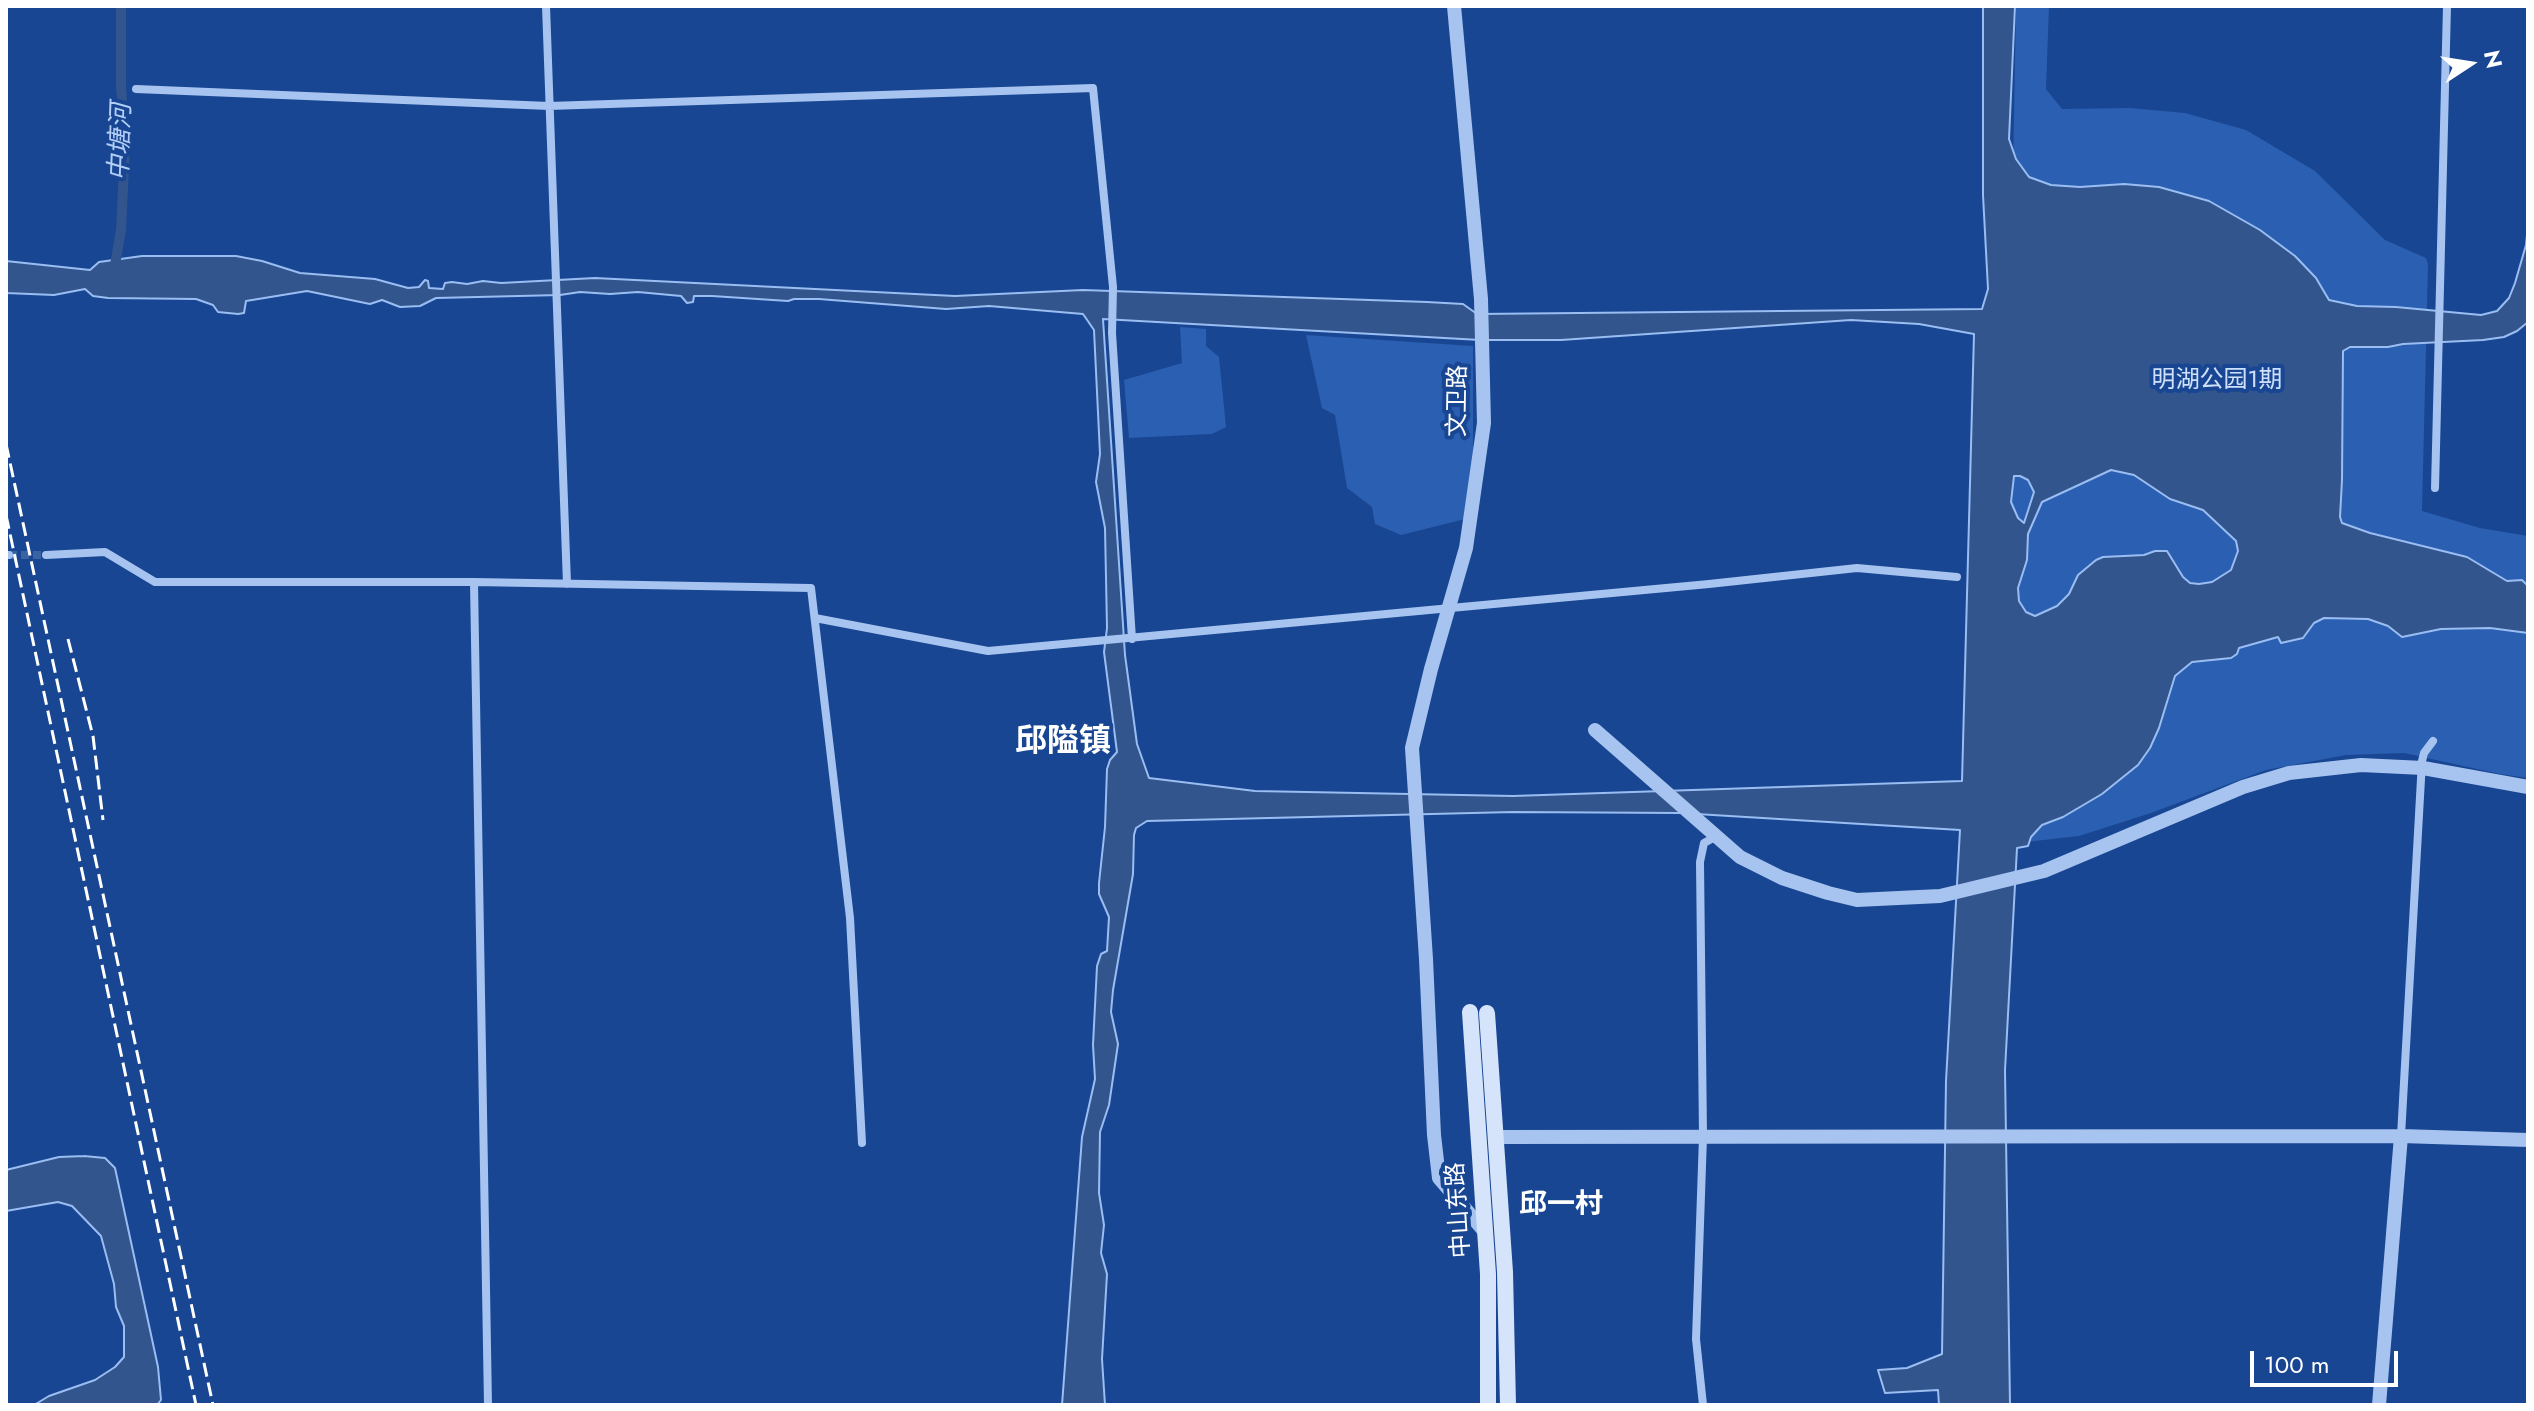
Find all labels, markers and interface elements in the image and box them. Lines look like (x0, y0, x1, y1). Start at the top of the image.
north arrow (2430, 24, 2510, 104)
text: N (2476, 47, 2511, 71)
water label: 中塘河 (105, 102, 139, 182)
street label: 文卫路 (1444, 365, 1474, 437)
park label: 明湖公园1期 (2152, 367, 2282, 395)
district label: 邱隘镇 (1015, 724, 1111, 762)
street label: 中山东路 (1442, 1161, 1478, 1259)
district label: 邱一村 (1519, 1189, 1603, 1223)
scale bar (2254, 1335, 2402, 1385)
text: 100 m (2264, 1347, 2330, 1382)

